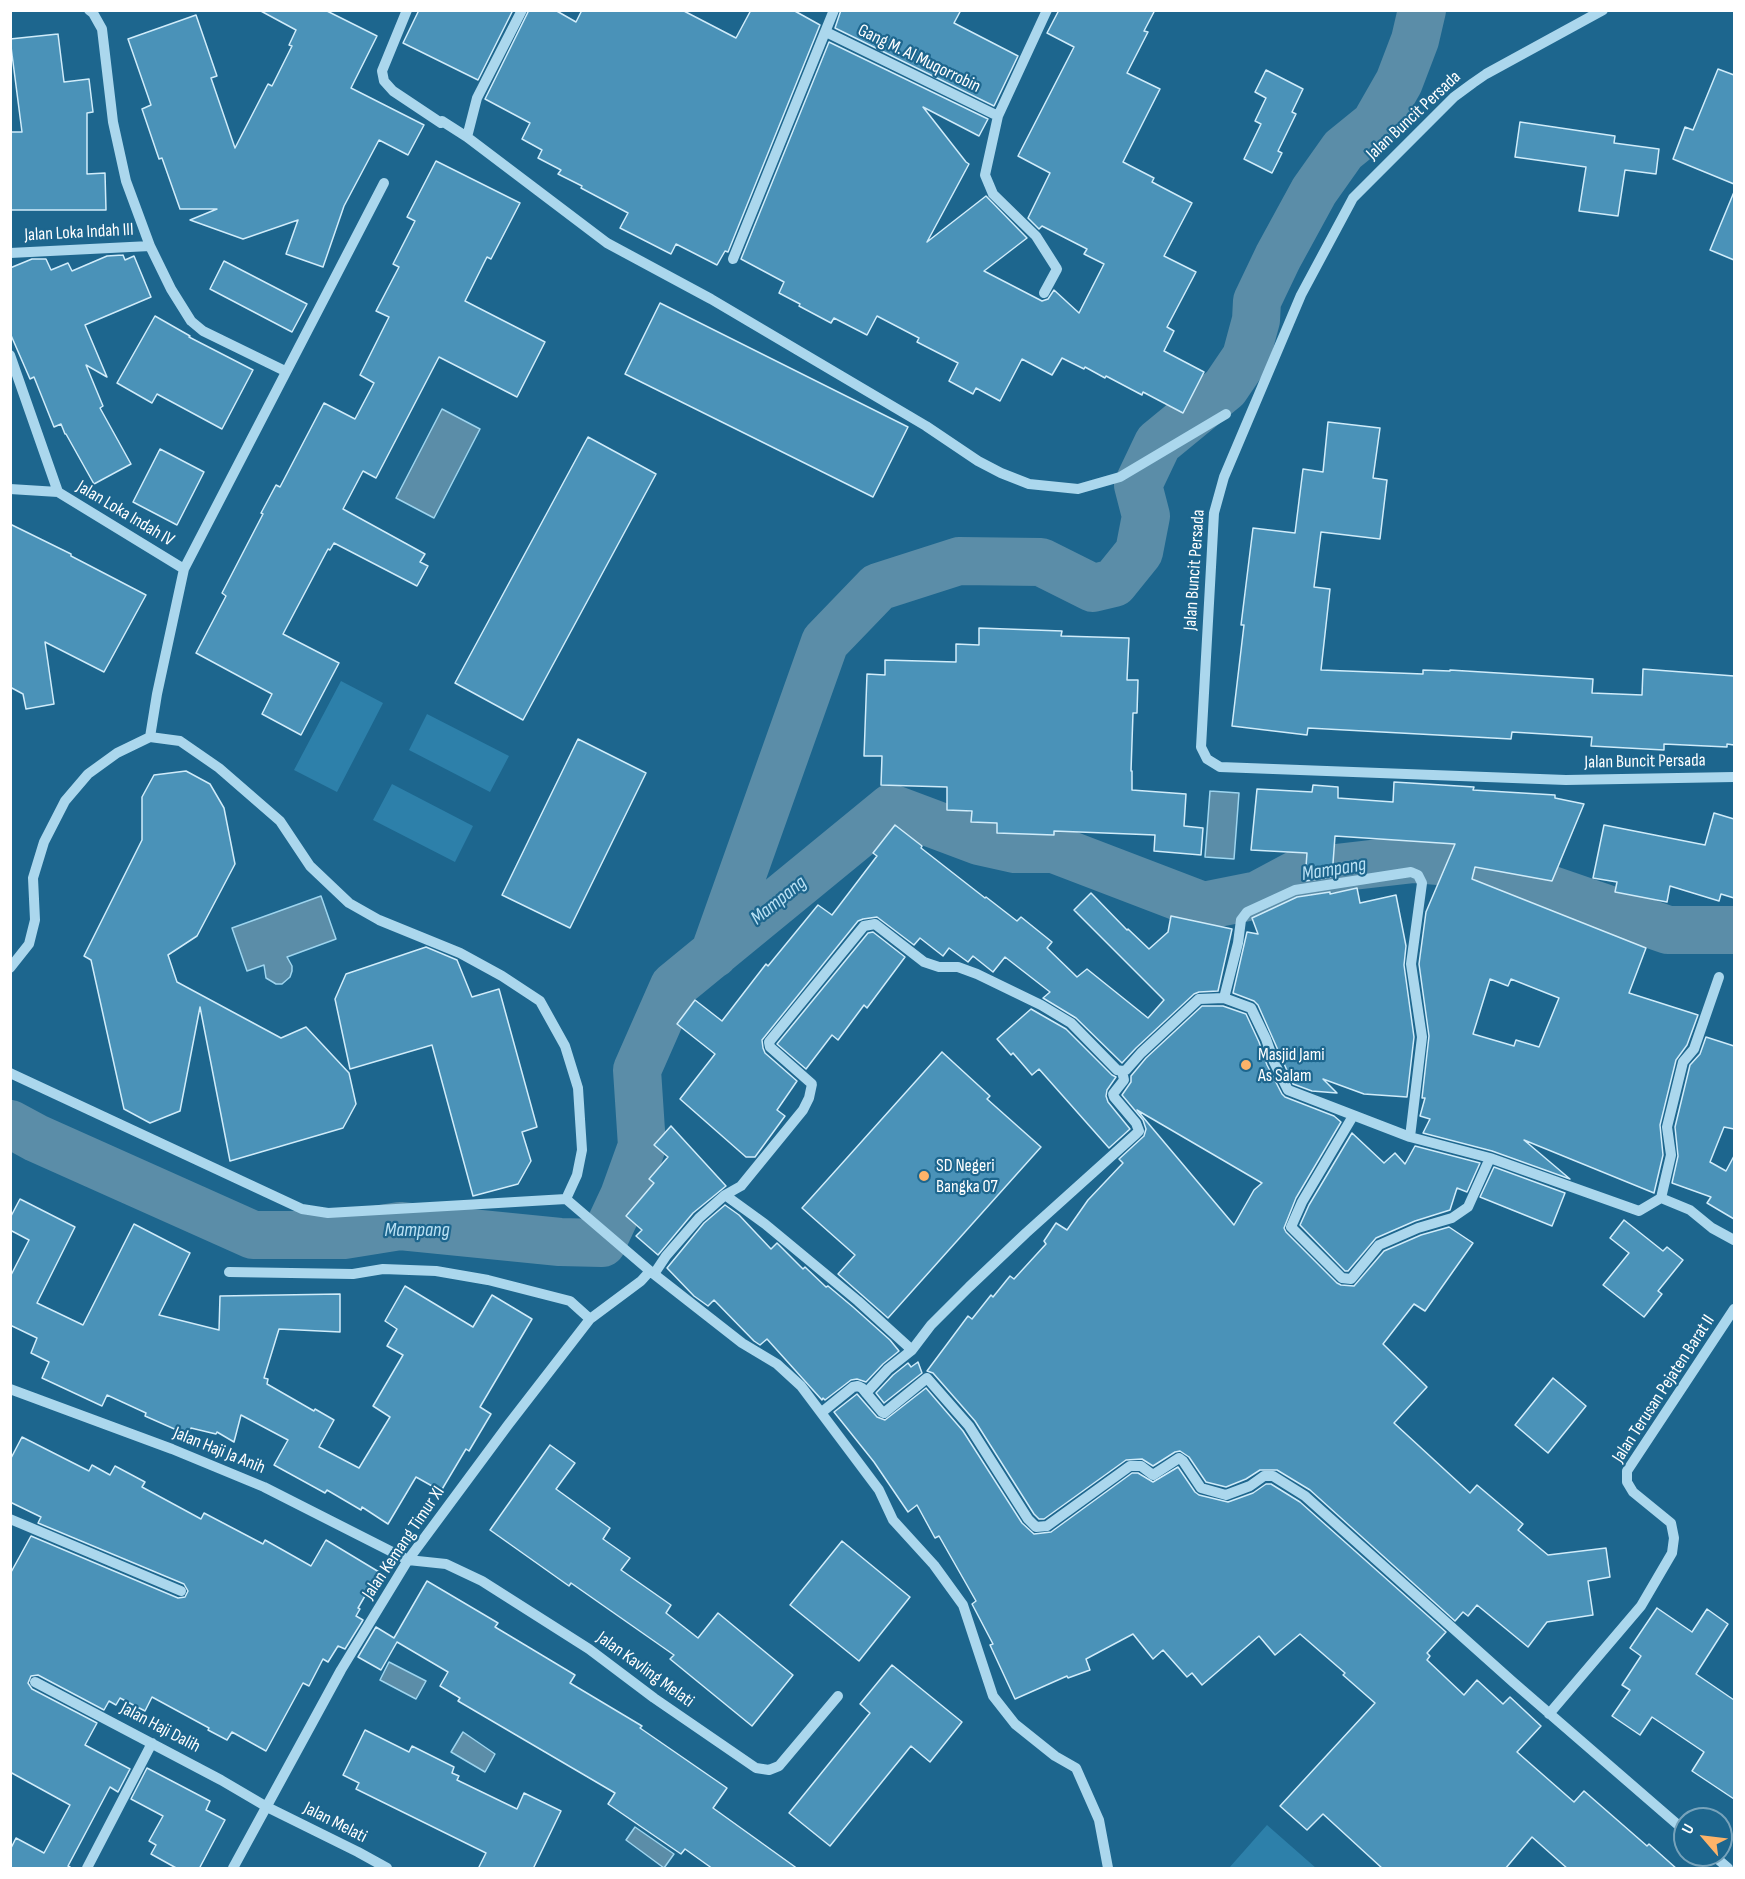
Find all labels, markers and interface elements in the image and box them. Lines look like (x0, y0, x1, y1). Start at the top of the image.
street label: Gang M. Al Muqorrobin (854, 20, 984, 98)
street label: Jalan Buncit Persada (1362, 67, 1466, 165)
street label: Jalan Loka Indah III (24, 219, 134, 247)
street label: Jalan Loka Indah IV (72, 476, 178, 552)
street label: Jalan Buncit Persada (1180, 509, 1210, 631)
street label: Jalan Buncit Persada (1584, 750, 1706, 774)
water label: Mampang (1300, 853, 1368, 887)
water label: Mampang (746, 871, 812, 931)
place label: Masjid Jami As Salam (1258, 1044, 1325, 1086)
marker: Masjid Jami As Salam (1239, 1058, 1253, 1072)
place label: SD Negeri Bangka 07 (936, 1155, 998, 1198)
marker: SD Negeri Bangka 07 (917, 1169, 931, 1183)
water label: Mampang (385, 1219, 449, 1243)
street label: Jalan Terusan Pejaten Barat II (1608, 1311, 1720, 1467)
street label: Jalan Haji Ja Anih (170, 1423, 268, 1479)
street label: Jalan Kemang Timur XI (358, 1482, 450, 1604)
street label: Jalan Kavling Melati (592, 1627, 698, 1713)
street label: Jalan Haji Dalih (116, 1698, 204, 1758)
street label: Jalan Melati (300, 1798, 370, 1848)
north arrow (1673, 1807, 1733, 1867)
text: U (1678, 1821, 1699, 1837)

